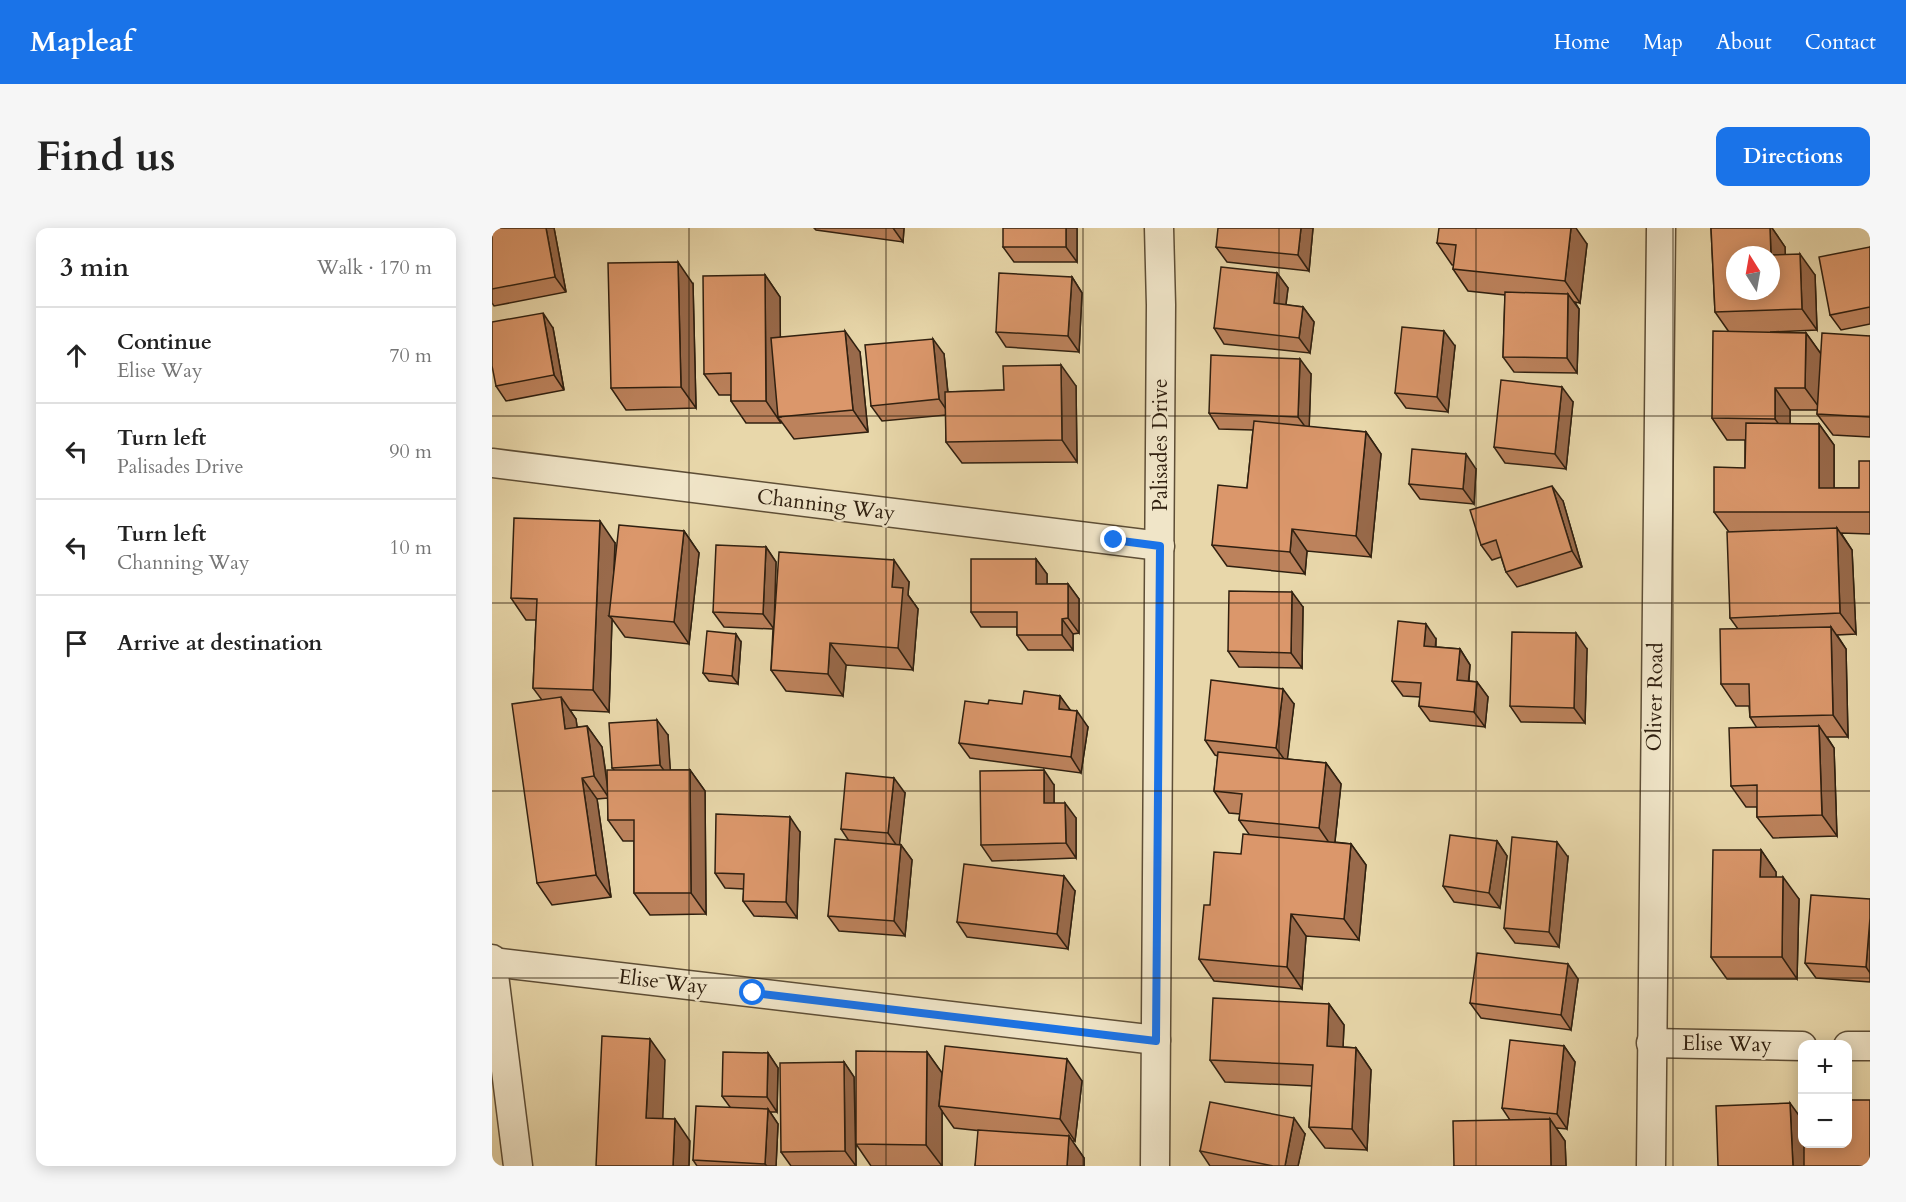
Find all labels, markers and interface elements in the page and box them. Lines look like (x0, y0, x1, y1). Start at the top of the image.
text: Mapleaf (30, 23, 133, 61)
text: Home (1554, 28, 1610, 57)
text: Map (1643, 28, 1683, 57)
text: About (1716, 28, 1772, 57)
text: Contact (1805, 28, 1876, 57)
button: Directions (1716, 127, 1870, 186)
text: Find us (36, 128, 176, 185)
north arrow (1726, 246, 1780, 300)
text: 3 min (60, 250, 129, 285)
text: Walk · 170 m (317, 254, 432, 281)
text: Continue (117, 327, 212, 357)
icon: ahead (60, 339, 93, 372)
text: 70 m (389, 342, 432, 369)
text: Elise Way (117, 357, 203, 384)
street label: Palisades Drive (1146, 378, 1175, 512)
text: Turn left (117, 423, 206, 453)
icon: left (60, 435, 93, 468)
text: 90 m (389, 438, 432, 465)
text: Palisades Drive (117, 453, 244, 480)
street label: Channing Way (755, 482, 897, 528)
text: Turn left (117, 519, 206, 549)
route end (1100, 526, 1126, 552)
icon: left (60, 531, 93, 564)
text: 10 m (389, 534, 432, 561)
text: Channing Way (117, 549, 250, 576)
icon: arrive (60, 627, 93, 660)
text: Arrive at destination (117, 628, 322, 658)
street label: Oliver Road (1640, 642, 1670, 752)
street label: Elise Way (617, 962, 709, 1002)
route start (739, 979, 765, 1005)
street label: Elise Way (1682, 1029, 1772, 1059)
map controls (1798, 1040, 1852, 1148)
button: + (1798, 1040, 1852, 1094)
button: − (1798, 1094, 1852, 1148)

